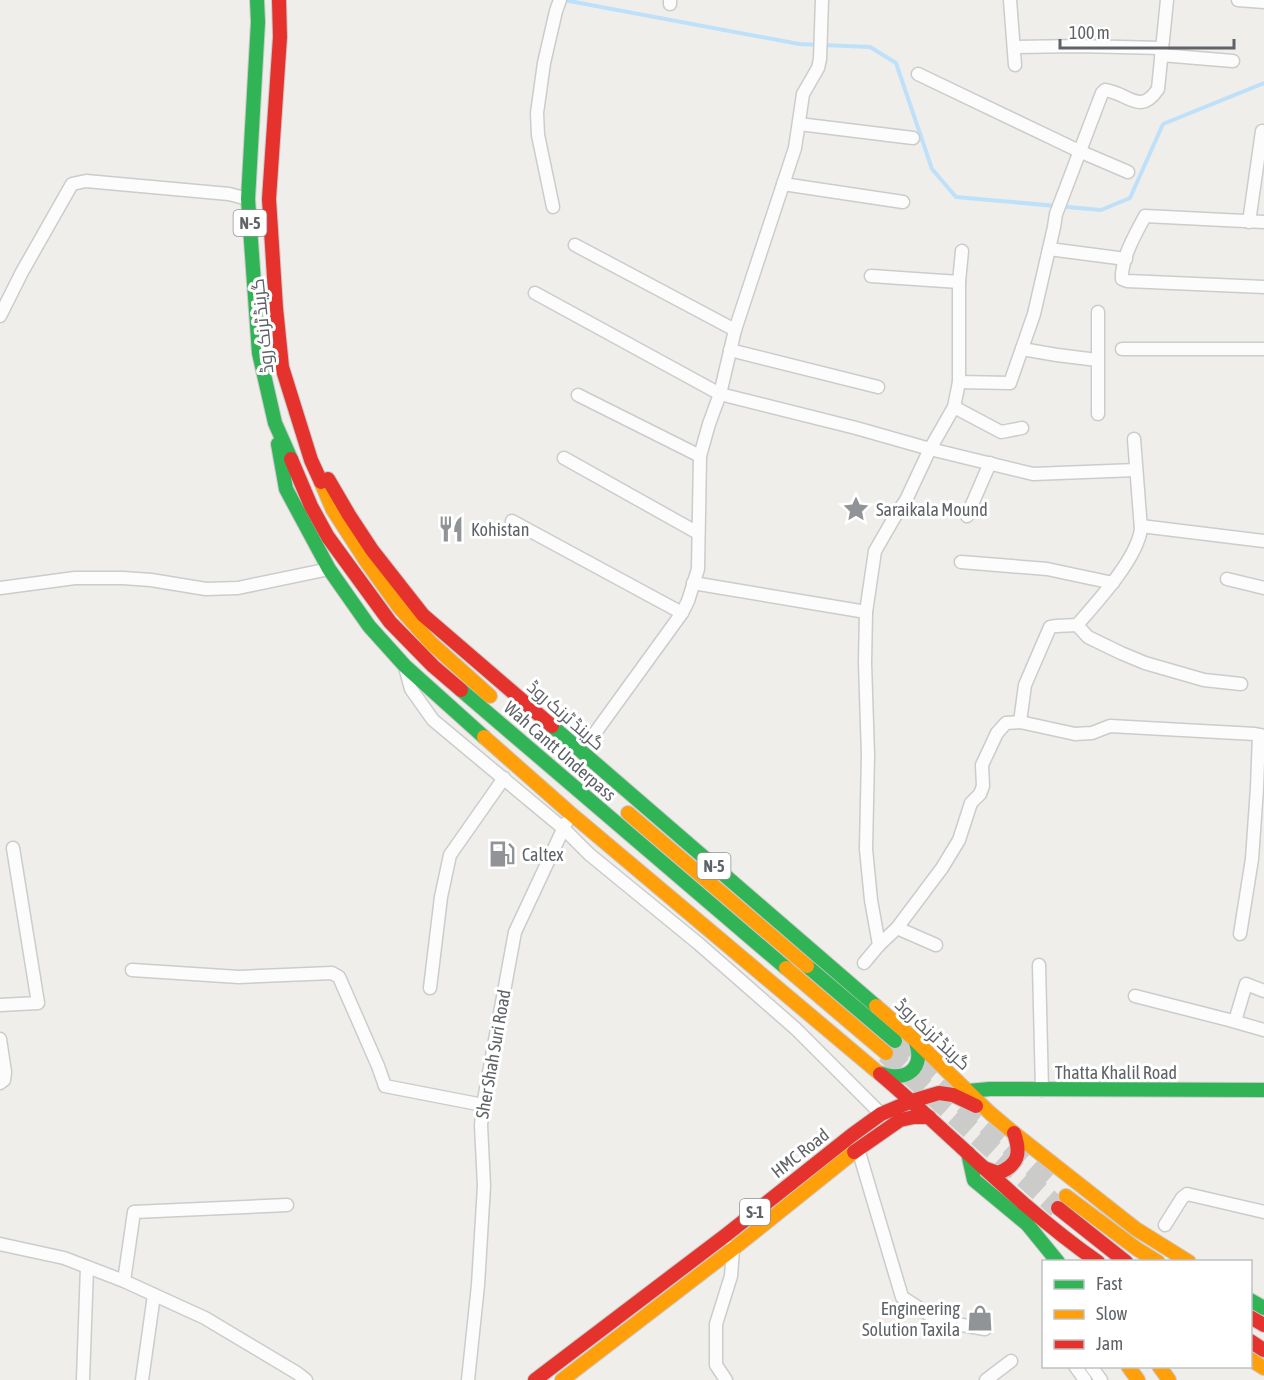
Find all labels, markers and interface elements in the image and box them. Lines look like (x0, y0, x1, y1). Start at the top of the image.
scale bar (1060, 12, 1234, 50)
text: 100 m (1069, 22, 1110, 43)
road number: N-5 (234, 210, 266, 236)
street label: گرینڈ ٹرنک روڈ (247, 277, 278, 374)
place icon: Saraikala Mound (841, 494, 871, 524)
place label: Saraikala Mound (876, 499, 988, 520)
restaurant icon: Kohistan (436, 514, 466, 544)
place label: Kohistan (471, 519, 529, 540)
street label: گرینڈ ٹرنک روڈ (523, 676, 609, 755)
street label: Wah Cantt Underpass (500, 697, 620, 805)
fuel station icon: Caltex (487, 839, 517, 869)
place label: Caltex (522, 844, 564, 865)
road number: N-5 (698, 853, 730, 879)
street label: Sher Shah Suri Road (471, 988, 515, 1120)
street label: گرینڈ ٹرنک روڈ (890, 994, 975, 1075)
street label: Thatta Khalil Road (1055, 1062, 1177, 1083)
street label: HMC Road (767, 1124, 833, 1182)
road number: S-1 (740, 1199, 770, 1225)
legend (1042, 1260, 1252, 1368)
text: Fast (1096, 1273, 1123, 1294)
place label: Engineering Solution Taxila (862, 1298, 960, 1340)
shop icon: Engineering Solution Taxila (965, 1303, 995, 1333)
text: Slow (1096, 1303, 1127, 1324)
text: Jam (1096, 1333, 1123, 1354)

